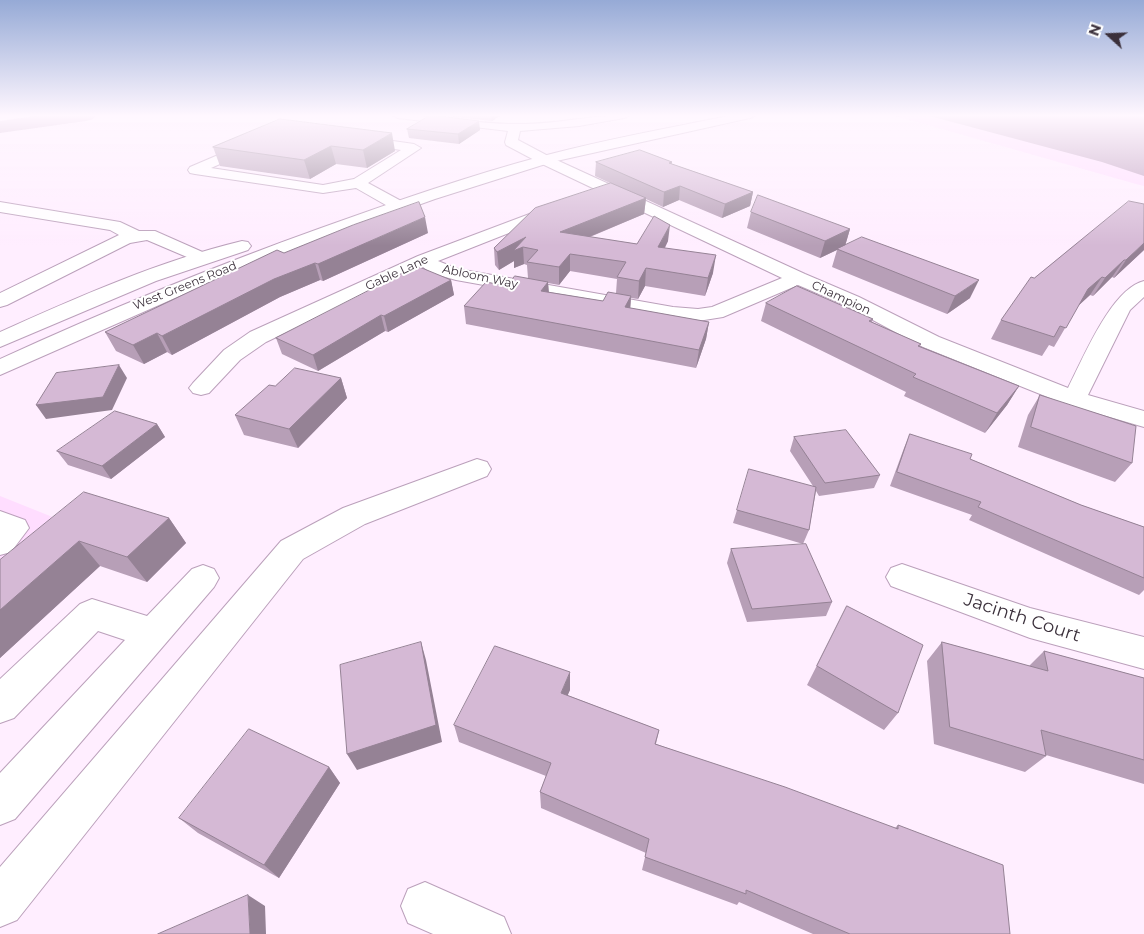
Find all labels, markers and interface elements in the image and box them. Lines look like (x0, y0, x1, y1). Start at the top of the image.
north arrow (1084, 10, 1134, 60)
text: N (1085, 21, 1105, 38)
street label: Gable Lane (363, 252, 431, 294)
street label: West Greens Road (131, 259, 239, 313)
street label: Abloom Way (441, 262, 519, 292)
street label: Champion (809, 278, 873, 318)
street label: Jacinth Court (961, 589, 1083, 647)

